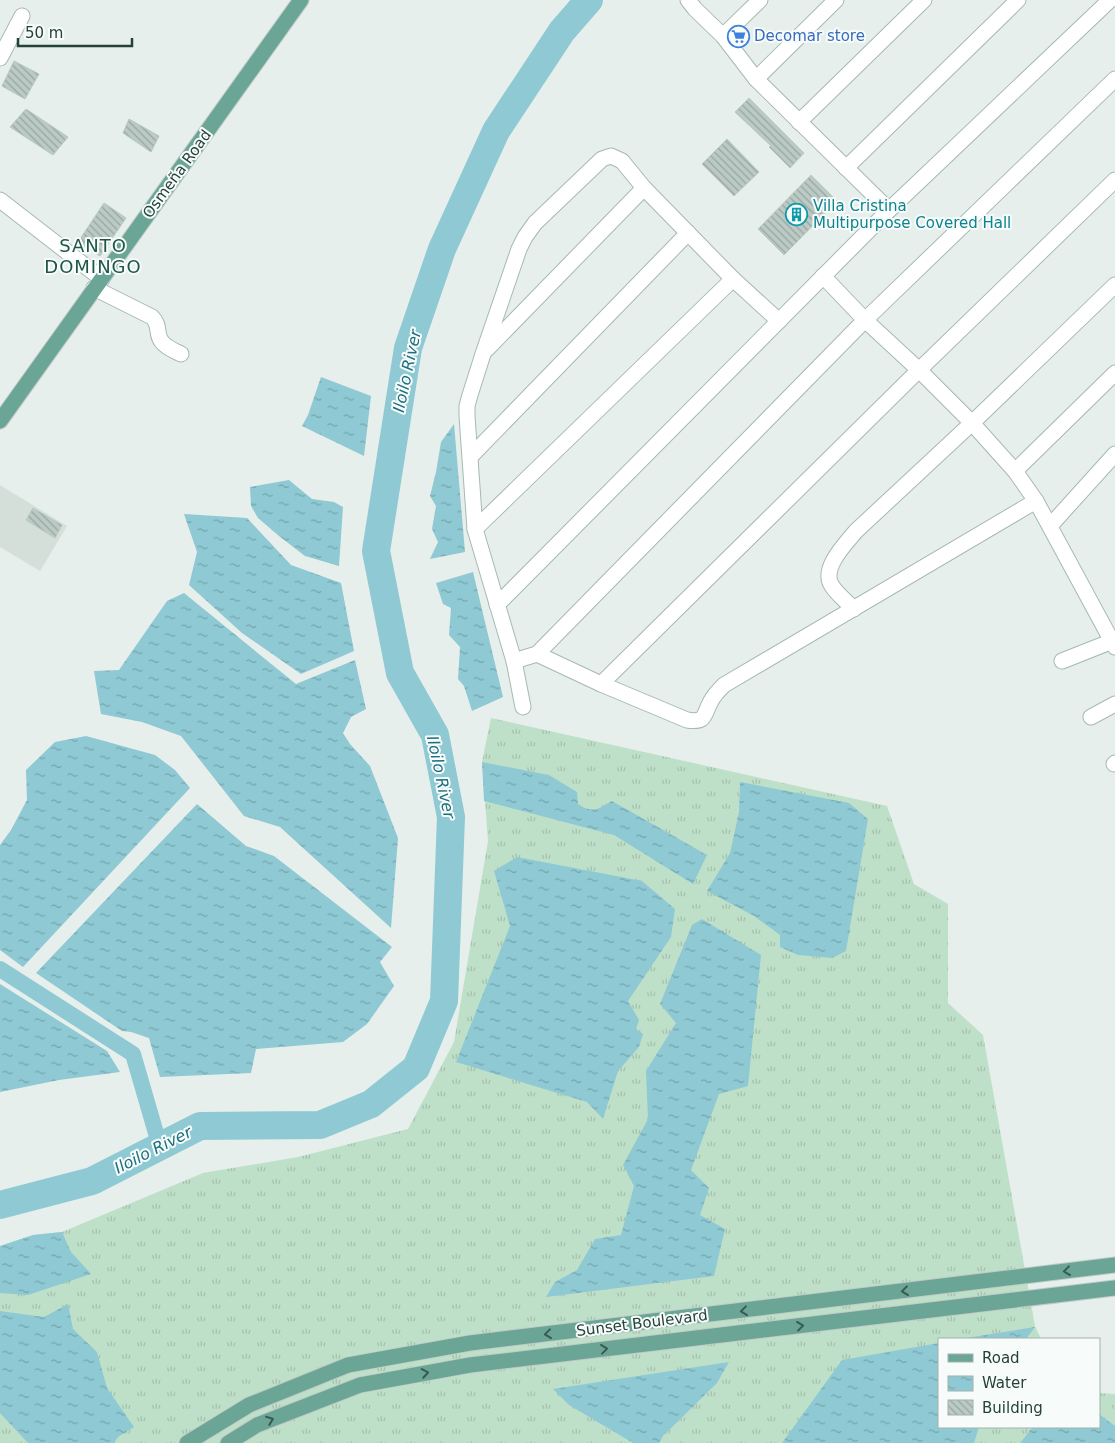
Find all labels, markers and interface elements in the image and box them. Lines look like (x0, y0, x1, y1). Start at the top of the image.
scale bar (18, 15, 131, 47)
text: 50 m (25, 24, 63, 42)
supermarket icon: Decomar store (726, 24, 750, 48)
place label: Decomar store (754, 27, 865, 45)
street label: Osmeña Road (139, 126, 215, 222)
place label: Villa Cristina Multipurpose Covered Hall (813, 197, 1011, 232)
building icon: Villa Cristina Multipurpose Covered Hall (785, 203, 809, 227)
district label: SANTO DOMINGO (44, 235, 142, 277)
water label: Iloilo River (389, 326, 425, 414)
water label: Iloilo River (423, 734, 459, 822)
water label: Iloilo River (111, 1122, 196, 1178)
one-way arrow (1062, 1265, 1070, 1276)
one-way arrow (901, 1285, 909, 1296)
one-way arrow (740, 1305, 748, 1316)
street label: Sunset Boulevard (575, 1306, 709, 1340)
one-way arrow (795, 1321, 804, 1331)
one-way arrow (544, 1328, 552, 1339)
legend (938, 1338, 1100, 1428)
one-way arrow (600, 1344, 608, 1355)
text: Road (982, 1349, 1020, 1367)
one-way arrow (421, 1369, 430, 1379)
text: Water (982, 1374, 1027, 1392)
text: Building (982, 1399, 1043, 1417)
one-way arrow (266, 1416, 274, 1426)

